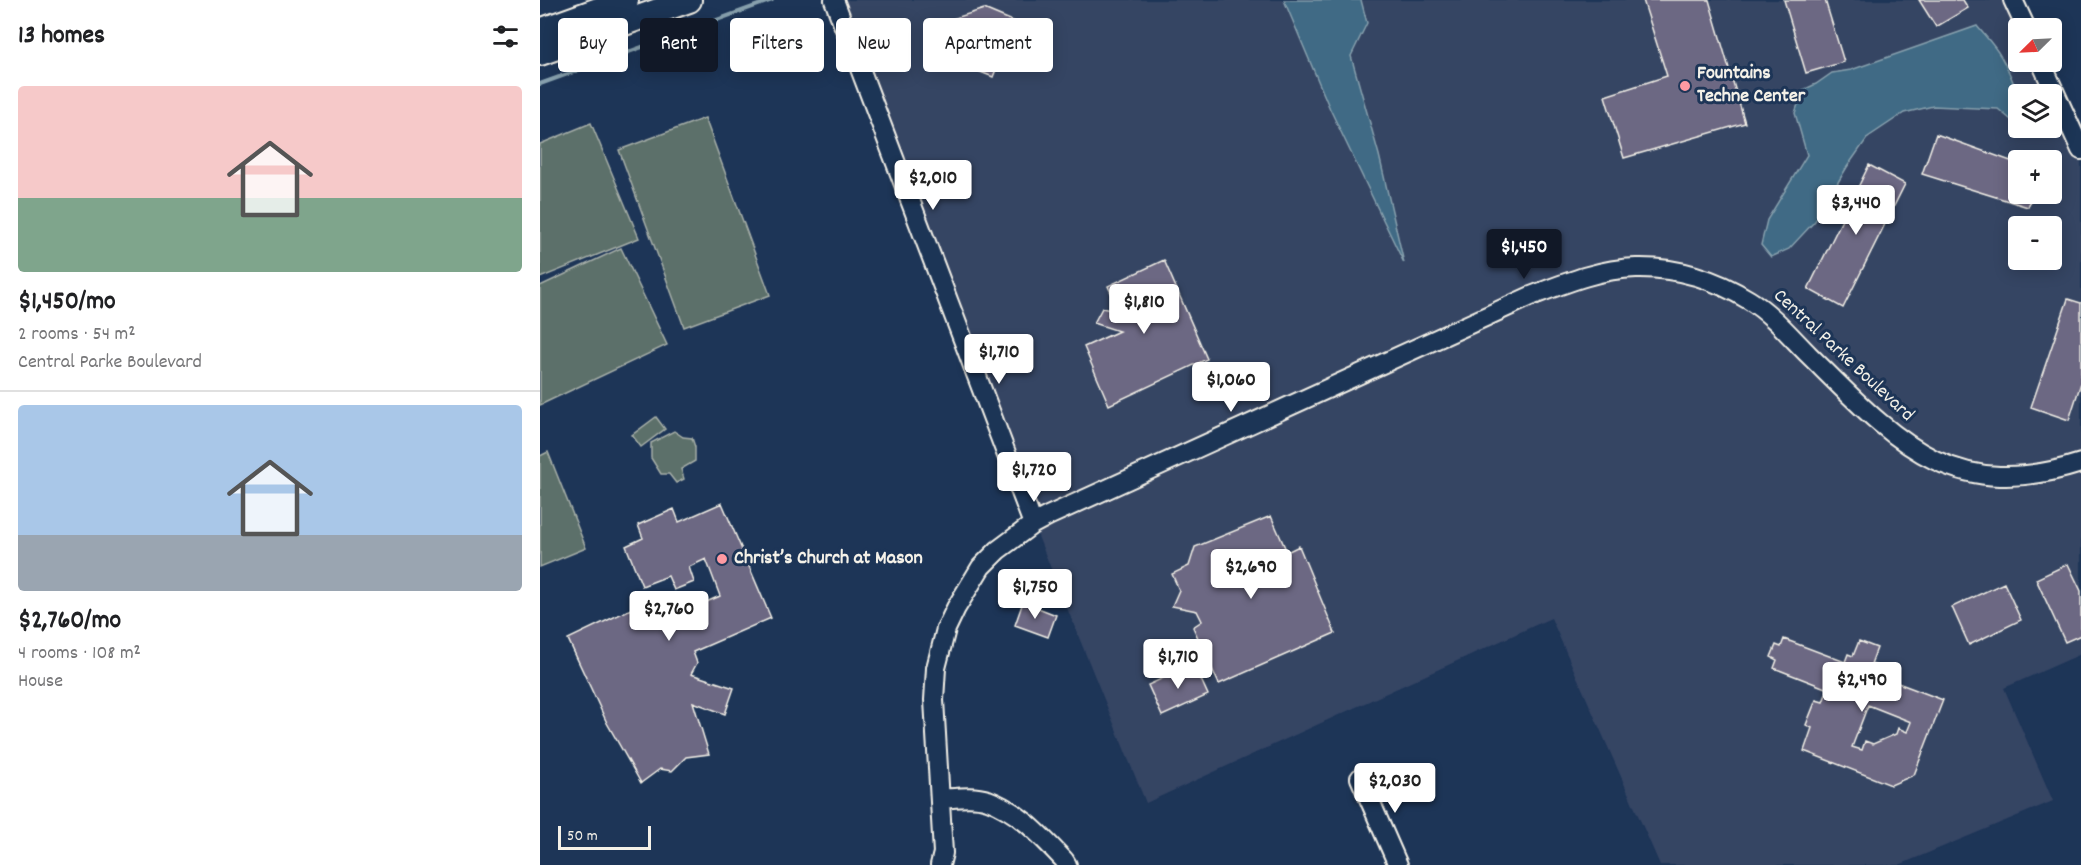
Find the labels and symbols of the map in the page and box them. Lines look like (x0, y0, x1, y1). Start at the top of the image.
north arrow (2008, 18, 2062, 72)
place label: Fountains Techne Center (1697, 60, 1806, 111)
marker: Fountains Techne Center (1678, 79, 1692, 93)
pin: $2,010 (884, 160, 982, 211)
pin: $3,440 (1807, 185, 1905, 236)
pin: $1,450 (1475, 229, 1573, 280)
street label: Central Parke Boulevard (1766, 283, 1920, 429)
pin: $1,810 (1095, 284, 1193, 335)
pin: $1,710 (950, 334, 1048, 385)
pin: $1,060 (1182, 362, 1280, 413)
pin: $1,720 (985, 452, 1083, 503)
place label: Christ’s Church at Mason (734, 545, 923, 573)
pin: $2,690 (1202, 549, 1300, 600)
marker: Christ’s Church at Mason (715, 552, 729, 566)
pin: $1,750 (986, 569, 1084, 620)
pin: $2,760 (620, 591, 718, 642)
pin: $1,710 (1129, 639, 1227, 690)
pin: $2,490 (1813, 662, 1911, 713)
pin: $2,030 (1346, 763, 1444, 814)
scale bar (558, 823, 651, 850)

